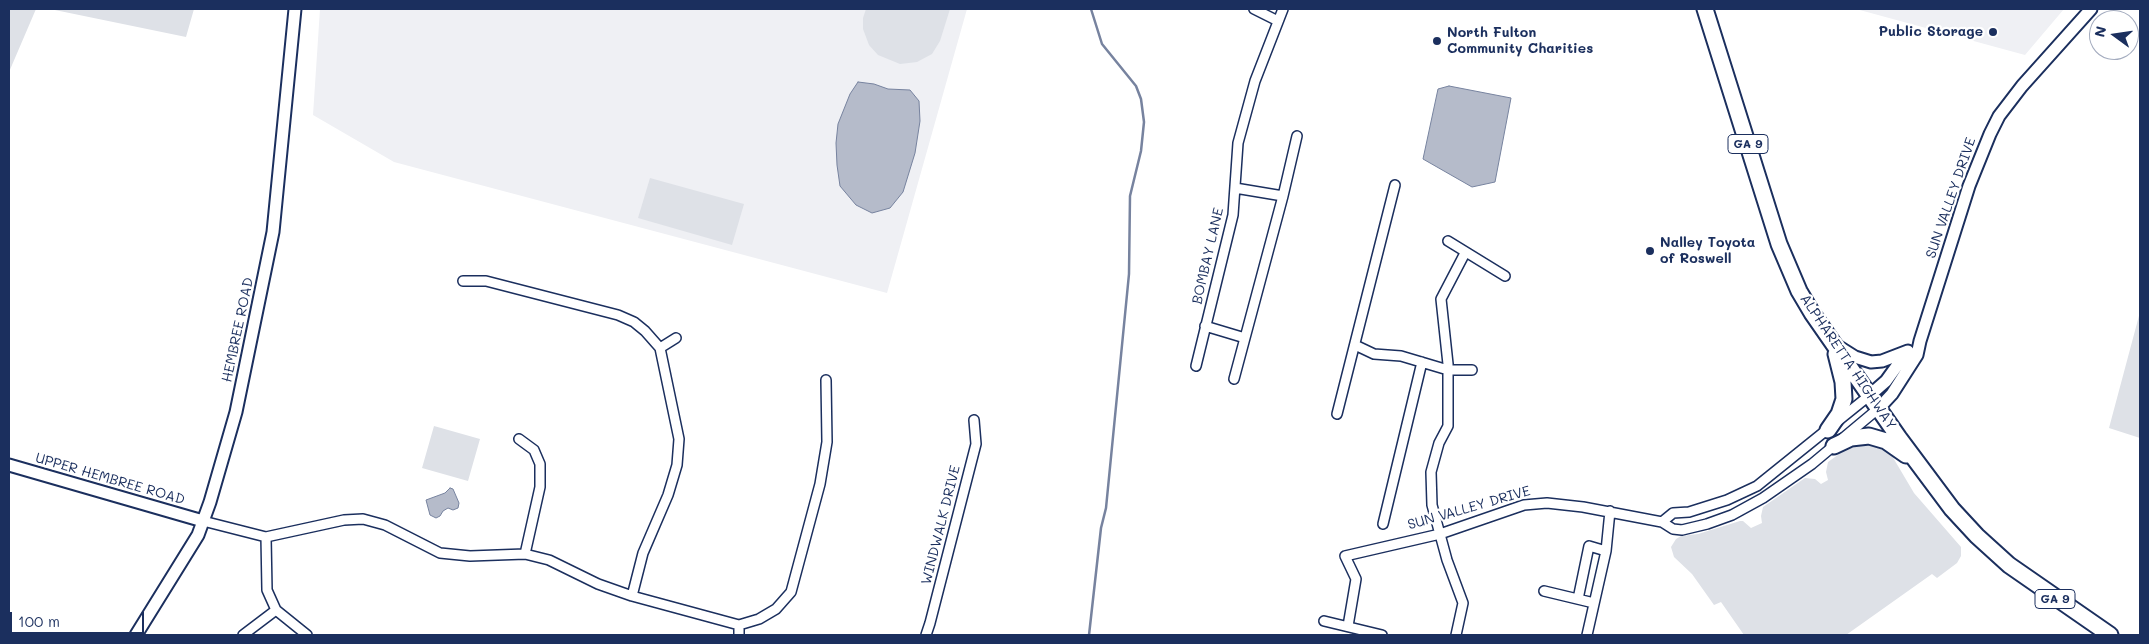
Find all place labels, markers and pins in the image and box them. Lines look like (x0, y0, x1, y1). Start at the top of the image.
place label: Public Storage (1879, 24, 1983, 40)
place label: North Fulton Community Charities (1447, 25, 1593, 58)
marker: Public Storage (1987, 26, 1999, 38)
marker: North Fulton Community Charities (1431, 35, 1443, 47)
place label: Nalley Toyota of Roswell (1660, 235, 1755, 268)
marker: Nalley Toyota of Roswell (1644, 245, 1656, 257)

